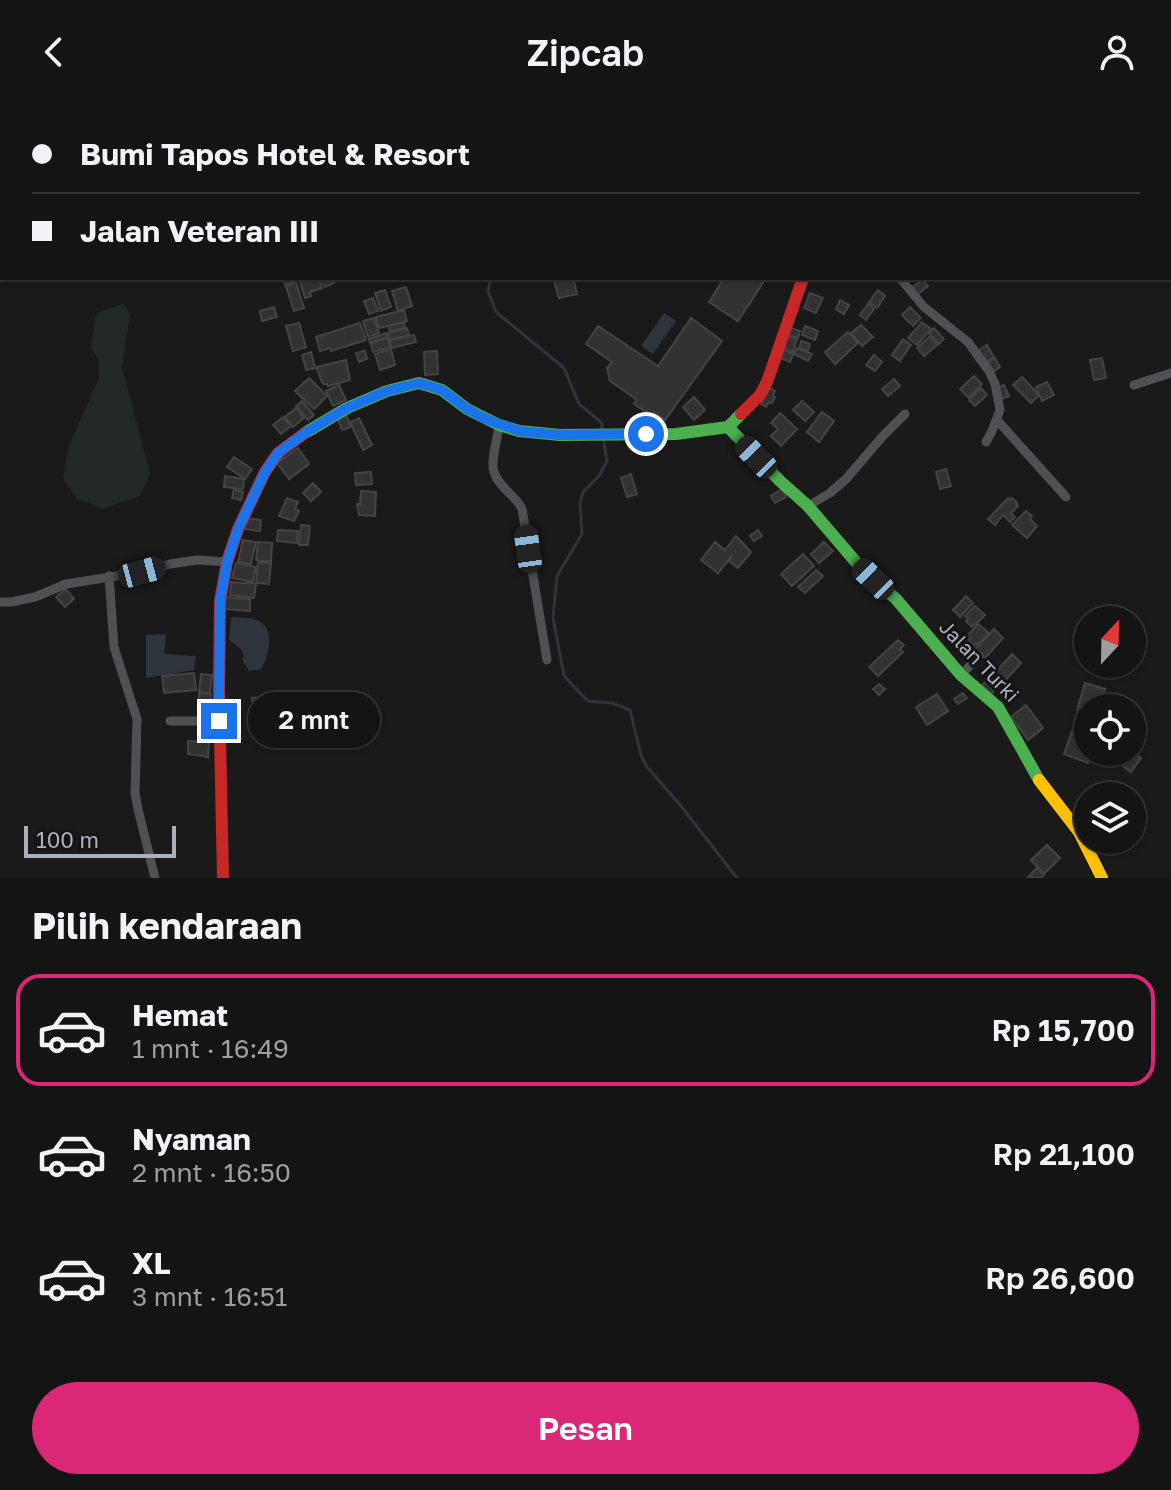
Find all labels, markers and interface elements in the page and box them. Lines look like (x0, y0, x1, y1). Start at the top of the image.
icon: back (32, 30, 76, 74)
icon: person (1095, 30, 1139, 74)
text: Zipcab (527, 31, 644, 74)
text: Bumi Tapos Hotel & Resort (80, 136, 470, 172)
text: Jalan Veteran III (80, 213, 319, 249)
route start (628, 416, 664, 452)
car (731, 431, 781, 483)
car (513, 524, 543, 574)
car (116, 554, 168, 590)
car (847, 554, 899, 604)
north arrow (1074, 606, 1146, 678)
map controls (1074, 606, 1146, 854)
street label: Jalan Turki (935, 614, 1025, 706)
callout: 2 mnt (247, 693, 379, 749)
button: locate (1074, 694, 1146, 766)
route end (201, 703, 237, 739)
text: 2 mnt (279, 704, 349, 735)
button: layers (1074, 782, 1146, 854)
scale bar (24, 822, 176, 858)
text: 100 m (36, 826, 99, 853)
text: Pilih kendaraan (32, 904, 302, 947)
icon: car (36, 994, 108, 1066)
text: Hemat (132, 997, 228, 1033)
text: Rp 15,700 (991, 1012, 1135, 1048)
text: 1 mnt · 16:49 (132, 1033, 289, 1064)
icon: car (36, 1118, 108, 1190)
text: Nyaman (132, 1121, 251, 1157)
text: Rp 21,100 (993, 1136, 1135, 1172)
text: 2 mnt · 16:50 (132, 1157, 291, 1188)
icon: car (36, 1242, 108, 1314)
text: XL (132, 1245, 171, 1281)
text: Rp 26,600 (985, 1260, 1135, 1296)
text: 3 mnt · 16:51 (132, 1281, 287, 1312)
button: Pesan (32, 1382, 1139, 1474)

